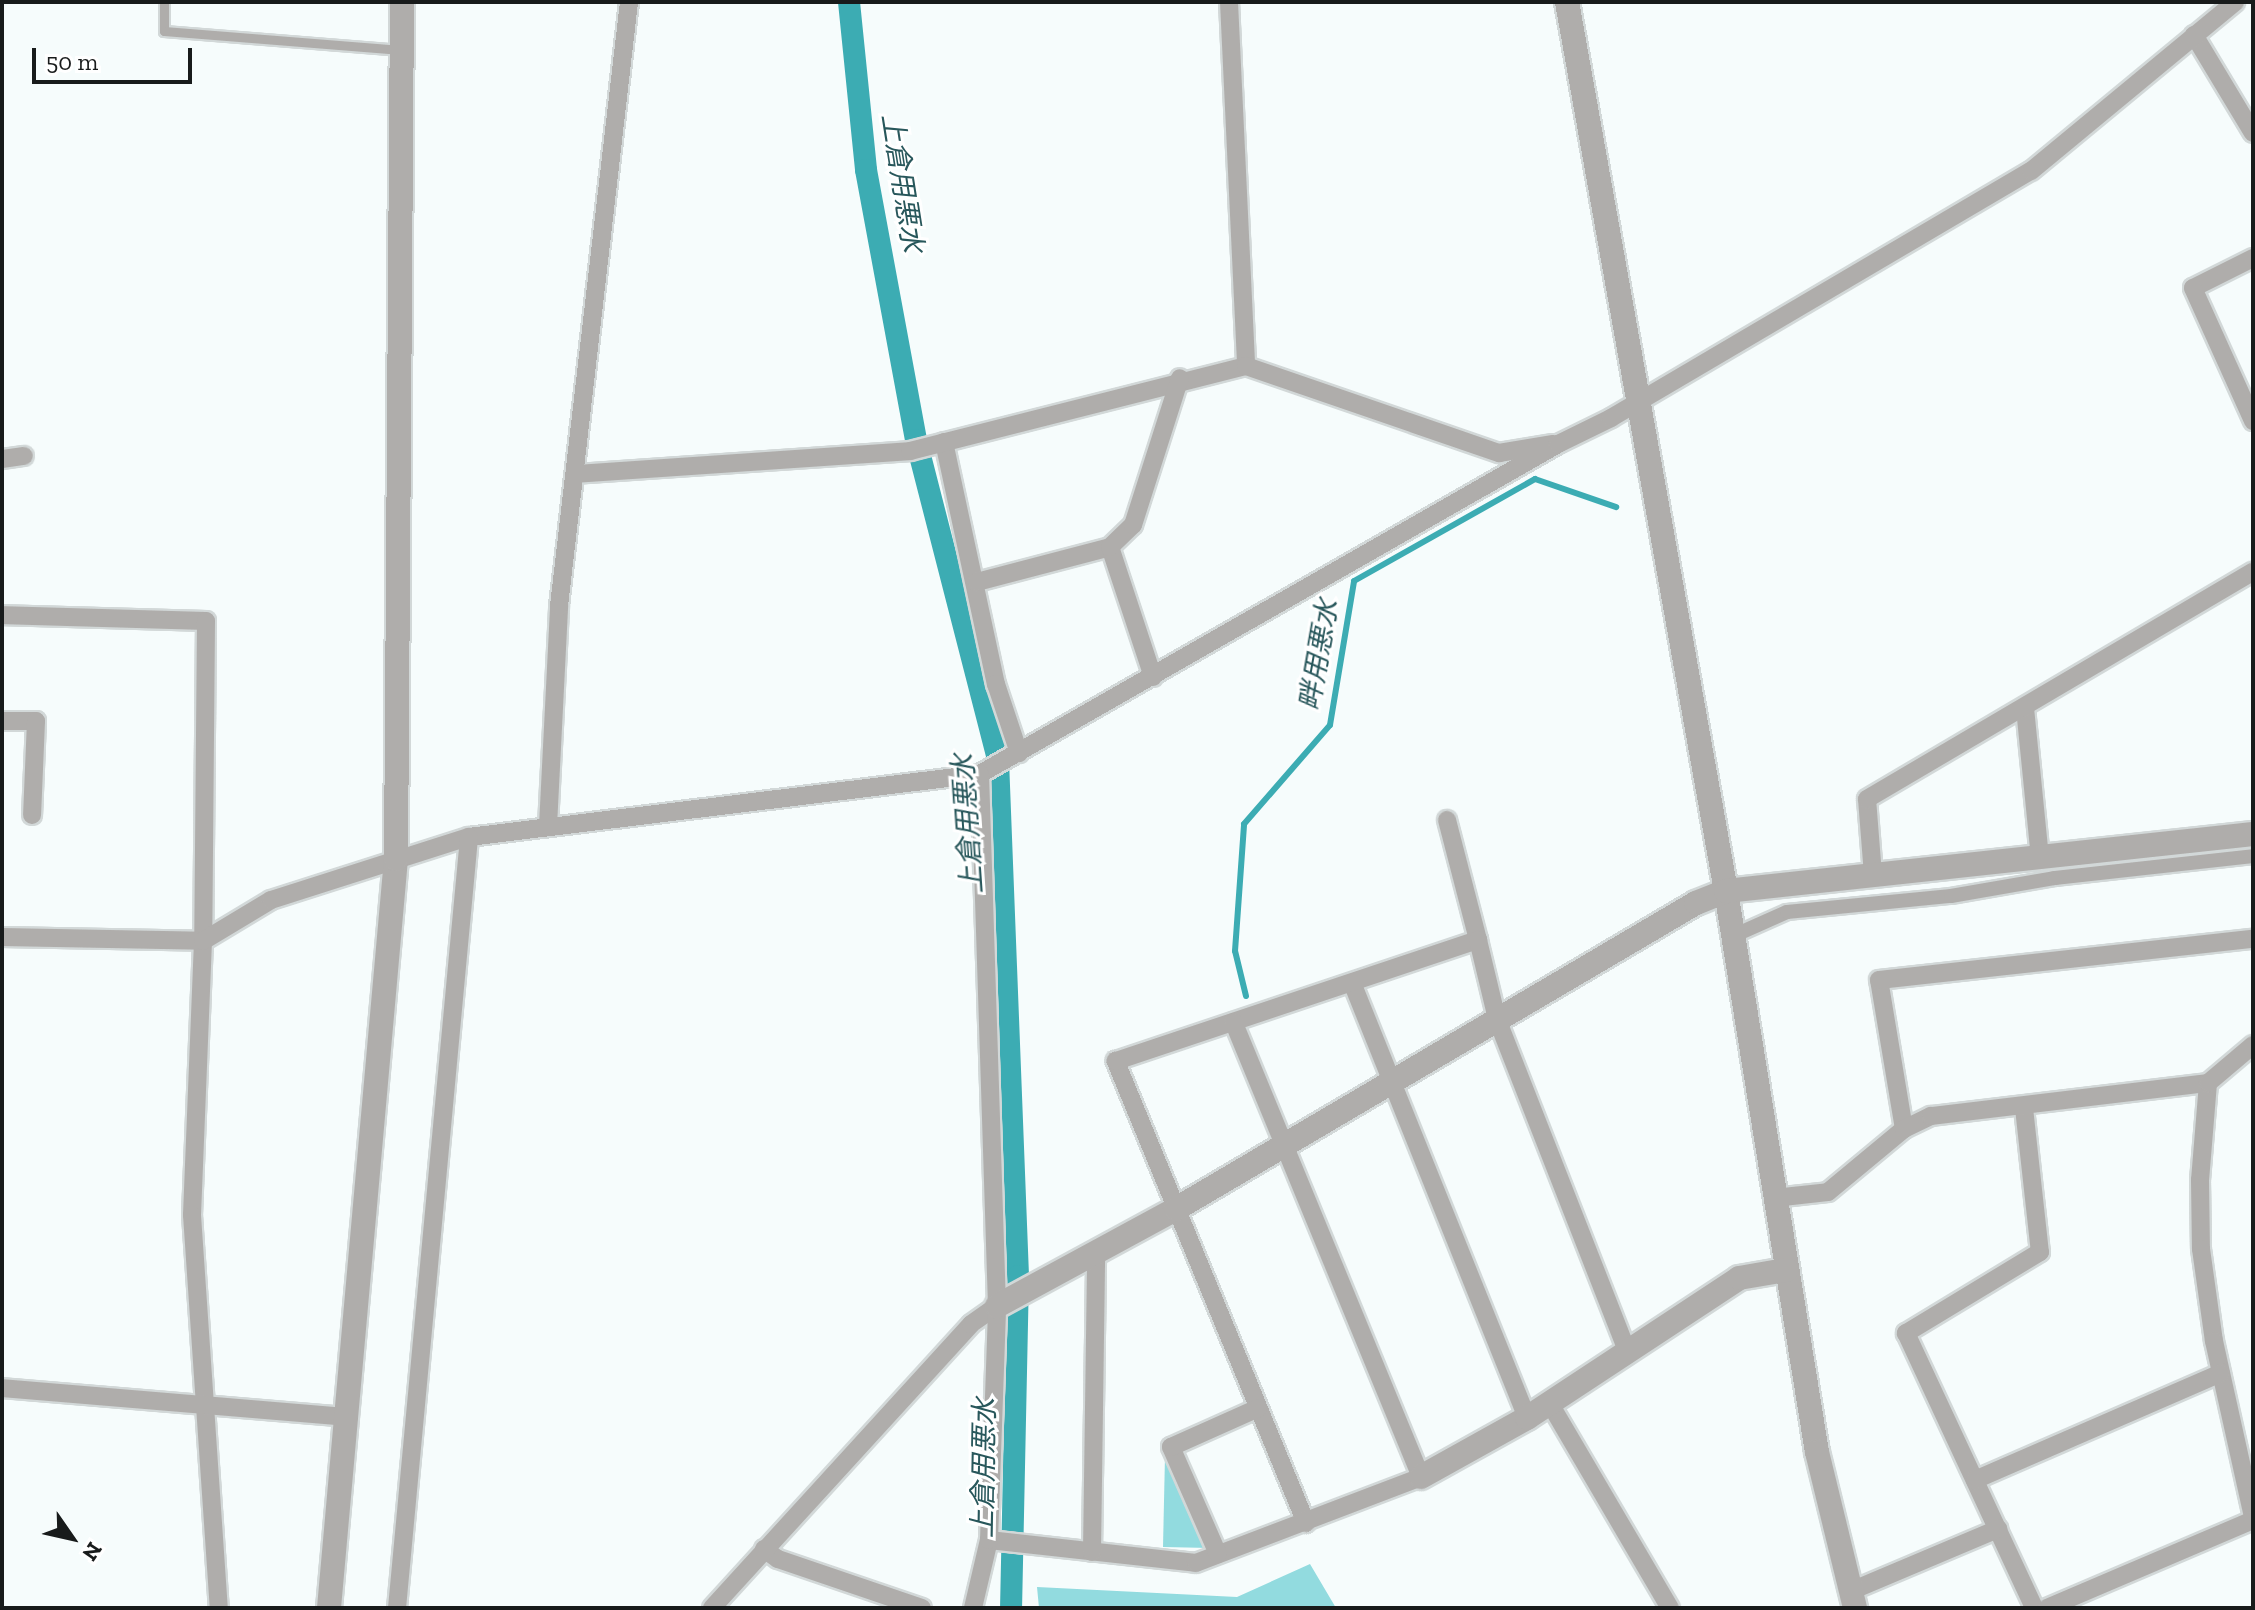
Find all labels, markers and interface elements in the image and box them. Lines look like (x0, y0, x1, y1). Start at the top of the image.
scale bar (36, 32, 196, 82)
text: 50 m (46, 47, 98, 76)
water label: 上倉用悪水 (874, 111, 930, 255)
water label: 畔用悪水 (1293, 597, 1345, 713)
water label: 上倉用悪水 (946, 753, 990, 895)
water label: 上倉用悪水 (966, 1398, 1002, 1538)
north arrow (32, 1498, 112, 1578)
text: N (76, 1537, 108, 1566)

